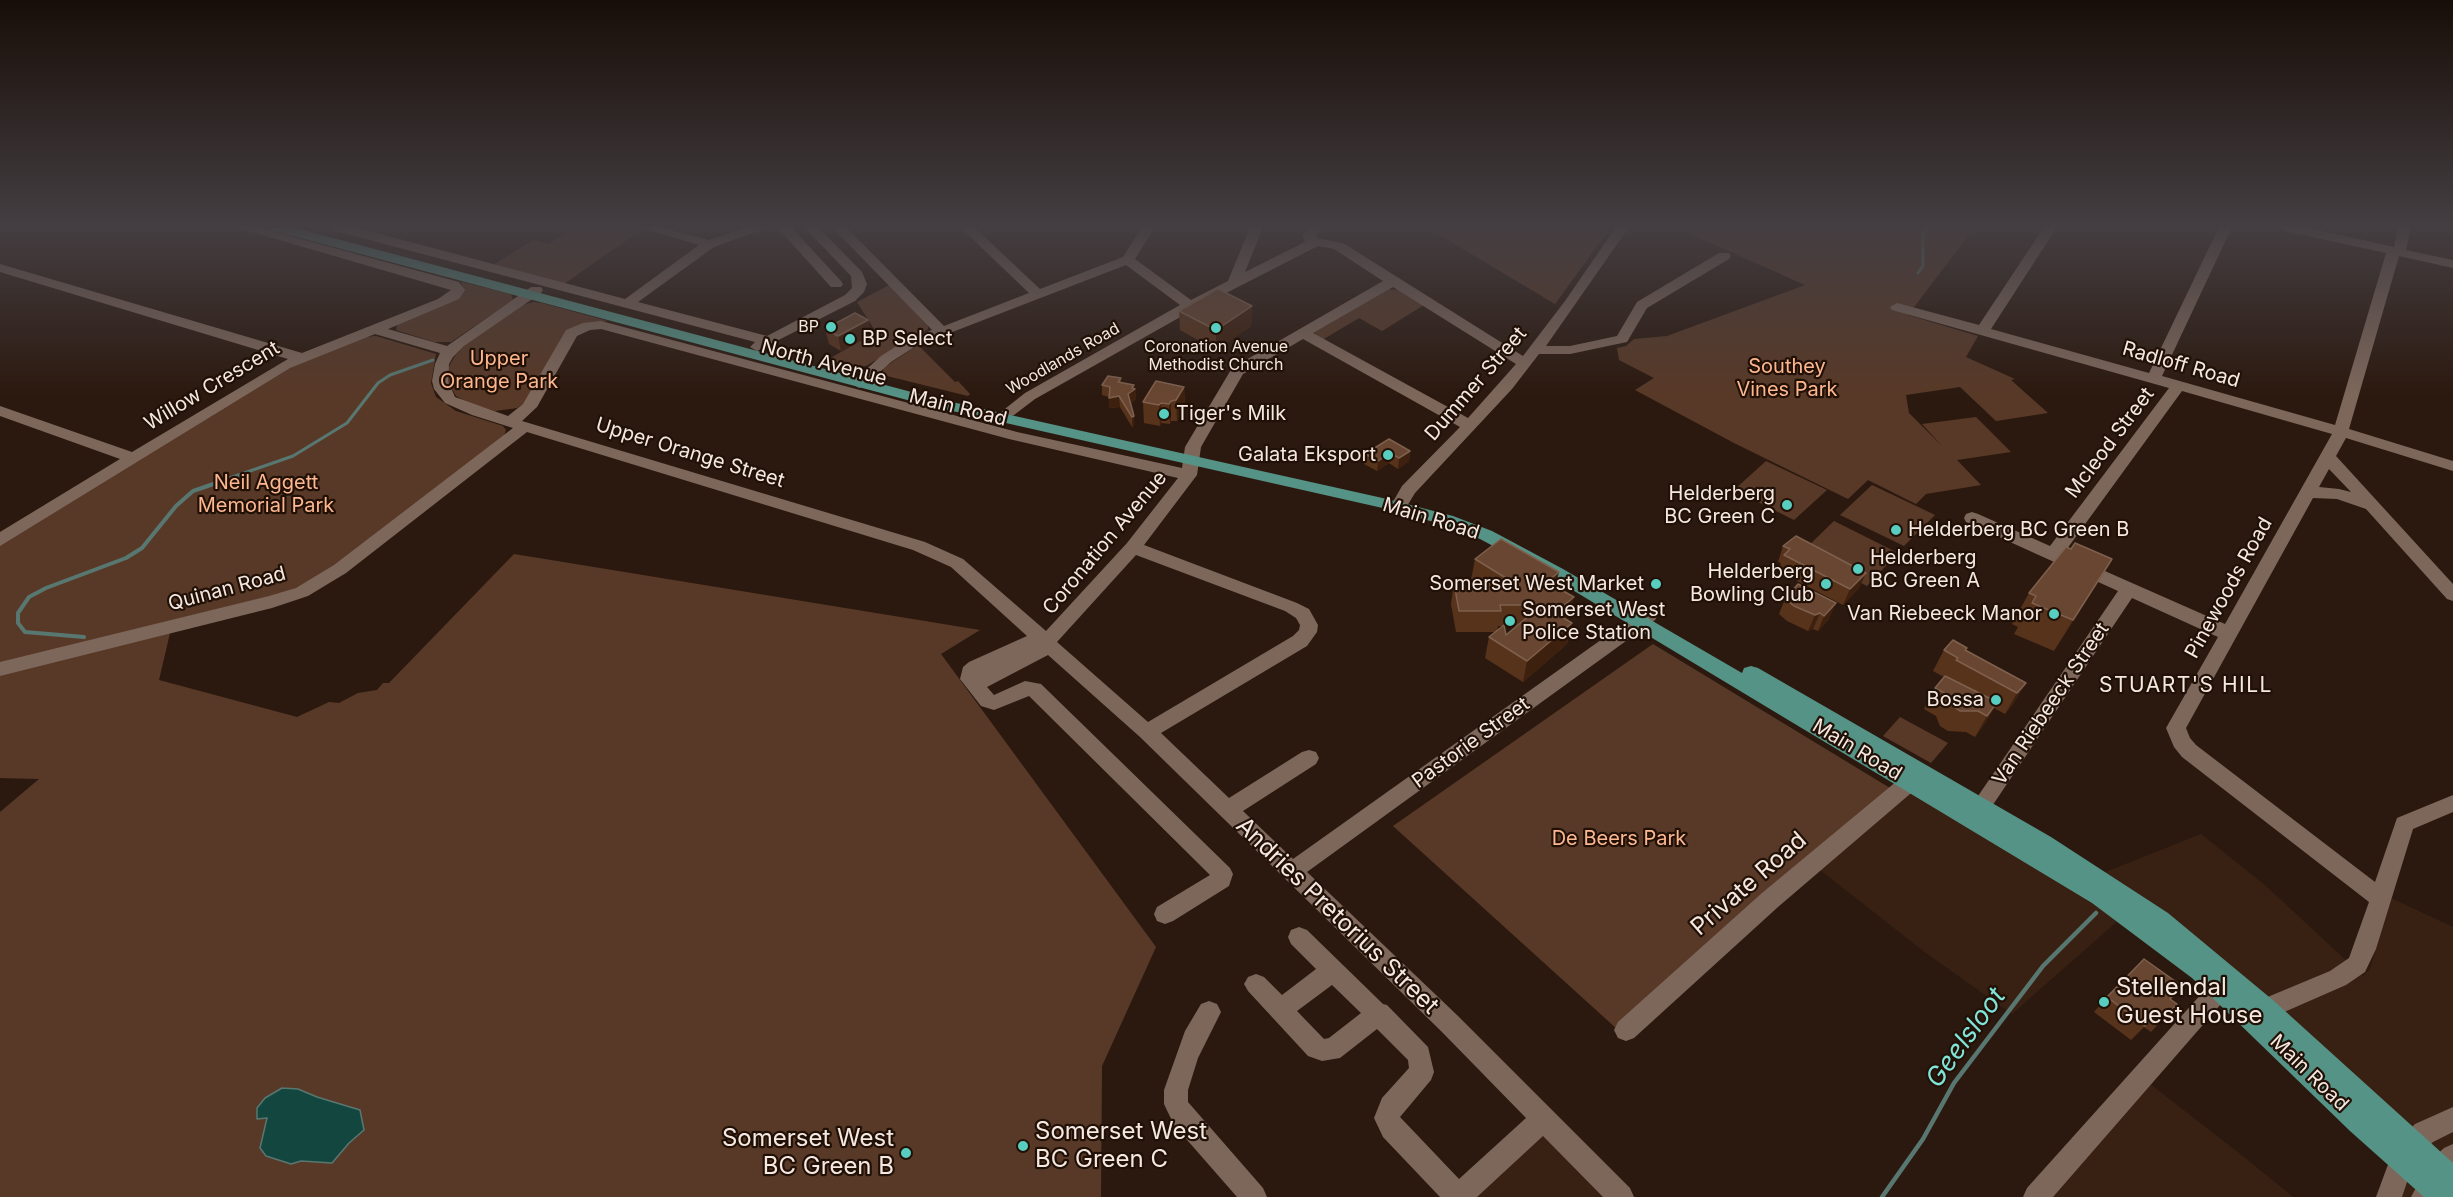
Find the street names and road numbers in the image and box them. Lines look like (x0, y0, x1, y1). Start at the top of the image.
street label: Woodlands Road (1003, 319, 1123, 399)
street label: Dummer Street (1420, 322, 1532, 446)
street label: North Avenue (759, 335, 889, 391)
street label: Willow Crescent (140, 336, 284, 436)
street label: Radloff Road (2120, 337, 2242, 393)
street label: Mcleod Street (2061, 383, 2159, 503)
street label: Main Road (907, 384, 1009, 432)
street label: Upper Orange Street (593, 413, 787, 493)
street label: Coronation Avenue (1038, 466, 1172, 620)
street label: Main Road (1380, 493, 1482, 545)
street label: Pinewoods Road (2180, 513, 2278, 663)
street label: Quinan Road (166, 562, 288, 616)
street label: Van Riebeeck Street (1988, 618, 2114, 790)
street label: Pastorie Street (1408, 692, 1534, 794)
street label: Main Road (1808, 714, 1906, 786)
street label: Andries Pretorius Street (1230, 812, 1444, 1020)
street label: Private Road (1685, 826, 1813, 942)
street label: Main Road (2265, 1030, 2353, 1116)

